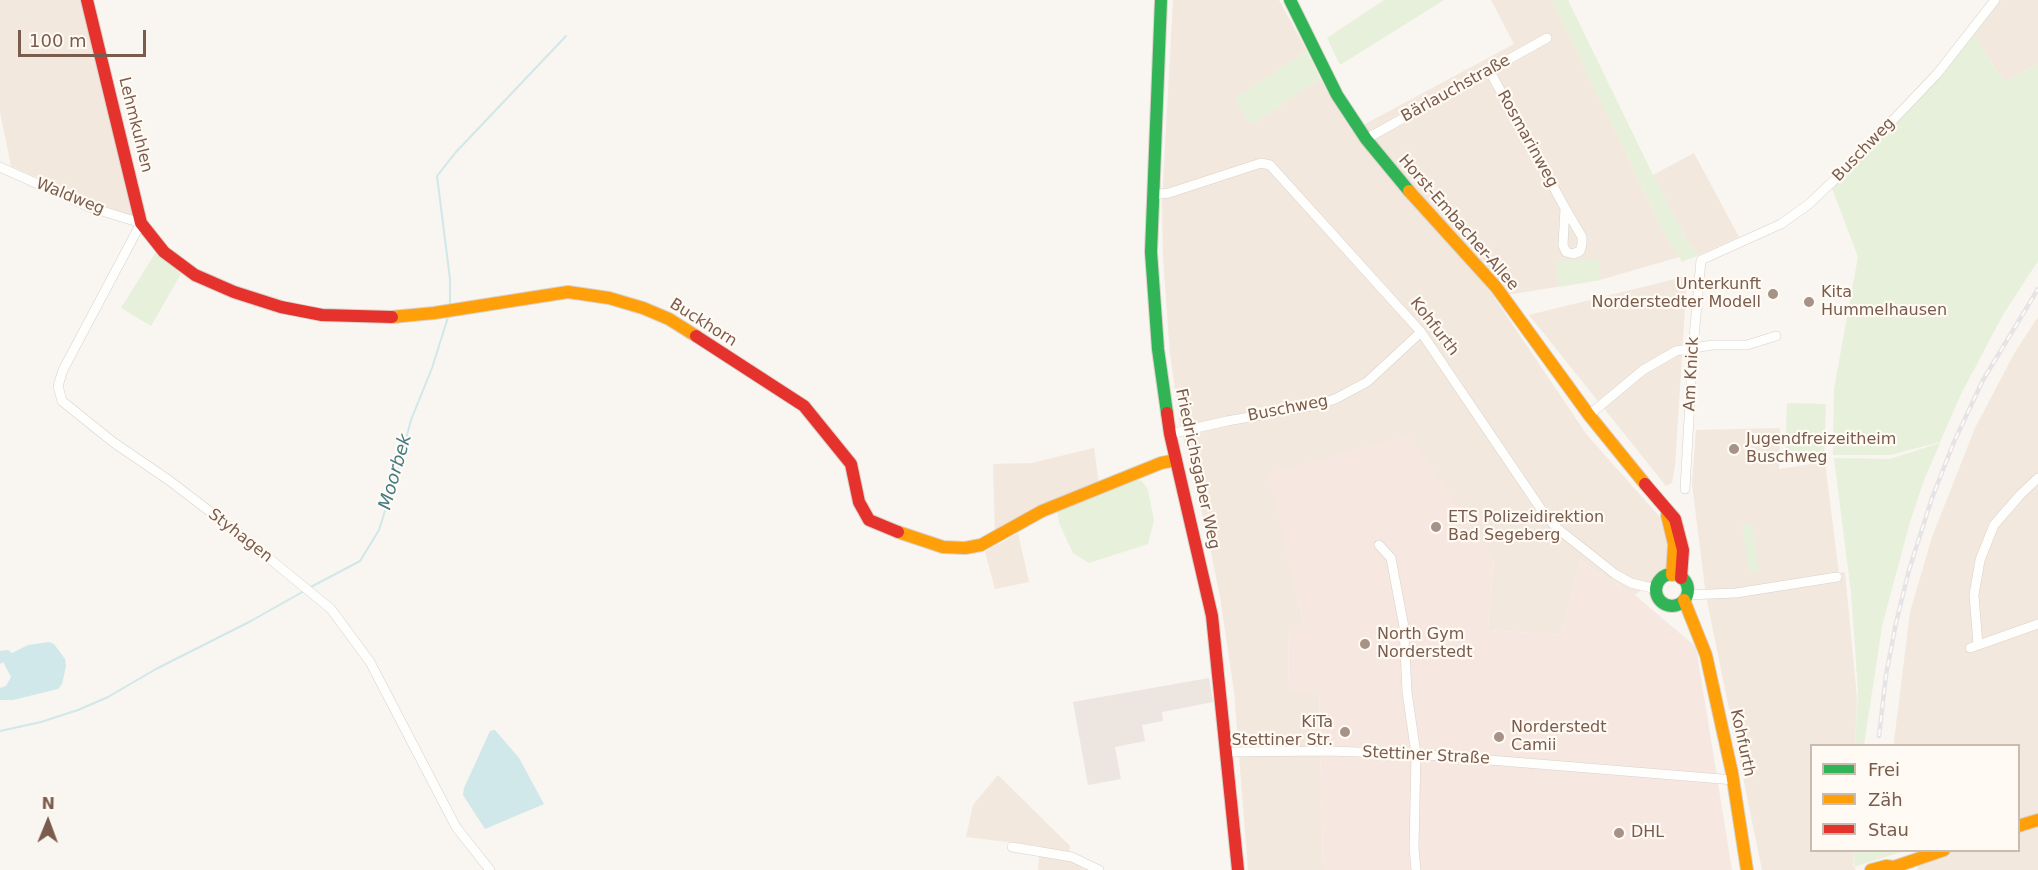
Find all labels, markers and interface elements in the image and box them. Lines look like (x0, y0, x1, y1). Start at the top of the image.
scale bar (21, 18, 148, 56)
text: 100 m (29, 30, 87, 51)
street label: Bärlauchstraße (1398, 51, 1514, 127)
street label: Lehmkuhlen (114, 75, 156, 175)
street label: Rosmarinweg (1492, 87, 1562, 191)
street label: Buschweg (1829, 114, 1899, 186)
street label: Horst-Embacher-Allee (1394, 151, 1522, 295)
street label: Waldweg (33, 175, 107, 219)
place label: Unterkunft Norderstedter Modell (1591, 275, 1761, 313)
place label: Kita Hummelhausen (1821, 283, 1947, 321)
marker: Unterkunft Norderstedter Modell (1766, 287, 1780, 301)
street label: Kohfurth (1405, 294, 1463, 360)
street label: Buckhorn (666, 295, 740, 351)
marker: Kita Hummelhausen (1802, 295, 1816, 309)
street label: Am Knick (1680, 336, 1704, 412)
street label: Friedrichsgaber Weg (1171, 387, 1223, 551)
street label: Buschweg (1246, 392, 1330, 426)
place label: Jugendfreizeitheim Buschweg (1746, 430, 1896, 468)
water label: Moorbek (375, 432, 417, 512)
marker: Jugendfreizeitheim Buschweg (1727, 442, 1741, 456)
street label: Styhagen (204, 505, 276, 567)
place label: ETS Polizeidirektion Bad Segeberg (1448, 508, 1604, 546)
marker: ETS Polizeidirektion Bad Segeberg (1429, 520, 1443, 534)
place label: North Gym Norderstedt (1377, 625, 1473, 663)
marker: North Gym Norderstedt (1358, 637, 1372, 651)
street label: Kohfurth (1726, 708, 1758, 778)
place label: KiTa Stettiner Str. (1231, 713, 1333, 751)
place label: Norderstedt Camii (1511, 718, 1607, 756)
marker: KiTa Stettiner Str. (1338, 725, 1352, 739)
marker: Norderstedt Camii (1492, 730, 1506, 744)
street label: Stettiner Straße (1362, 743, 1490, 769)
legend (1810, 744, 2020, 852)
text: Frei (1868, 759, 1900, 780)
text: Zäh (1868, 789, 1903, 810)
north arrow (18, 792, 78, 852)
text: N (41, 794, 55, 813)
text: Stau (1868, 819, 1909, 840)
place label: DHL (1631, 823, 1664, 843)
marker: DHL (1612, 826, 1626, 840)

